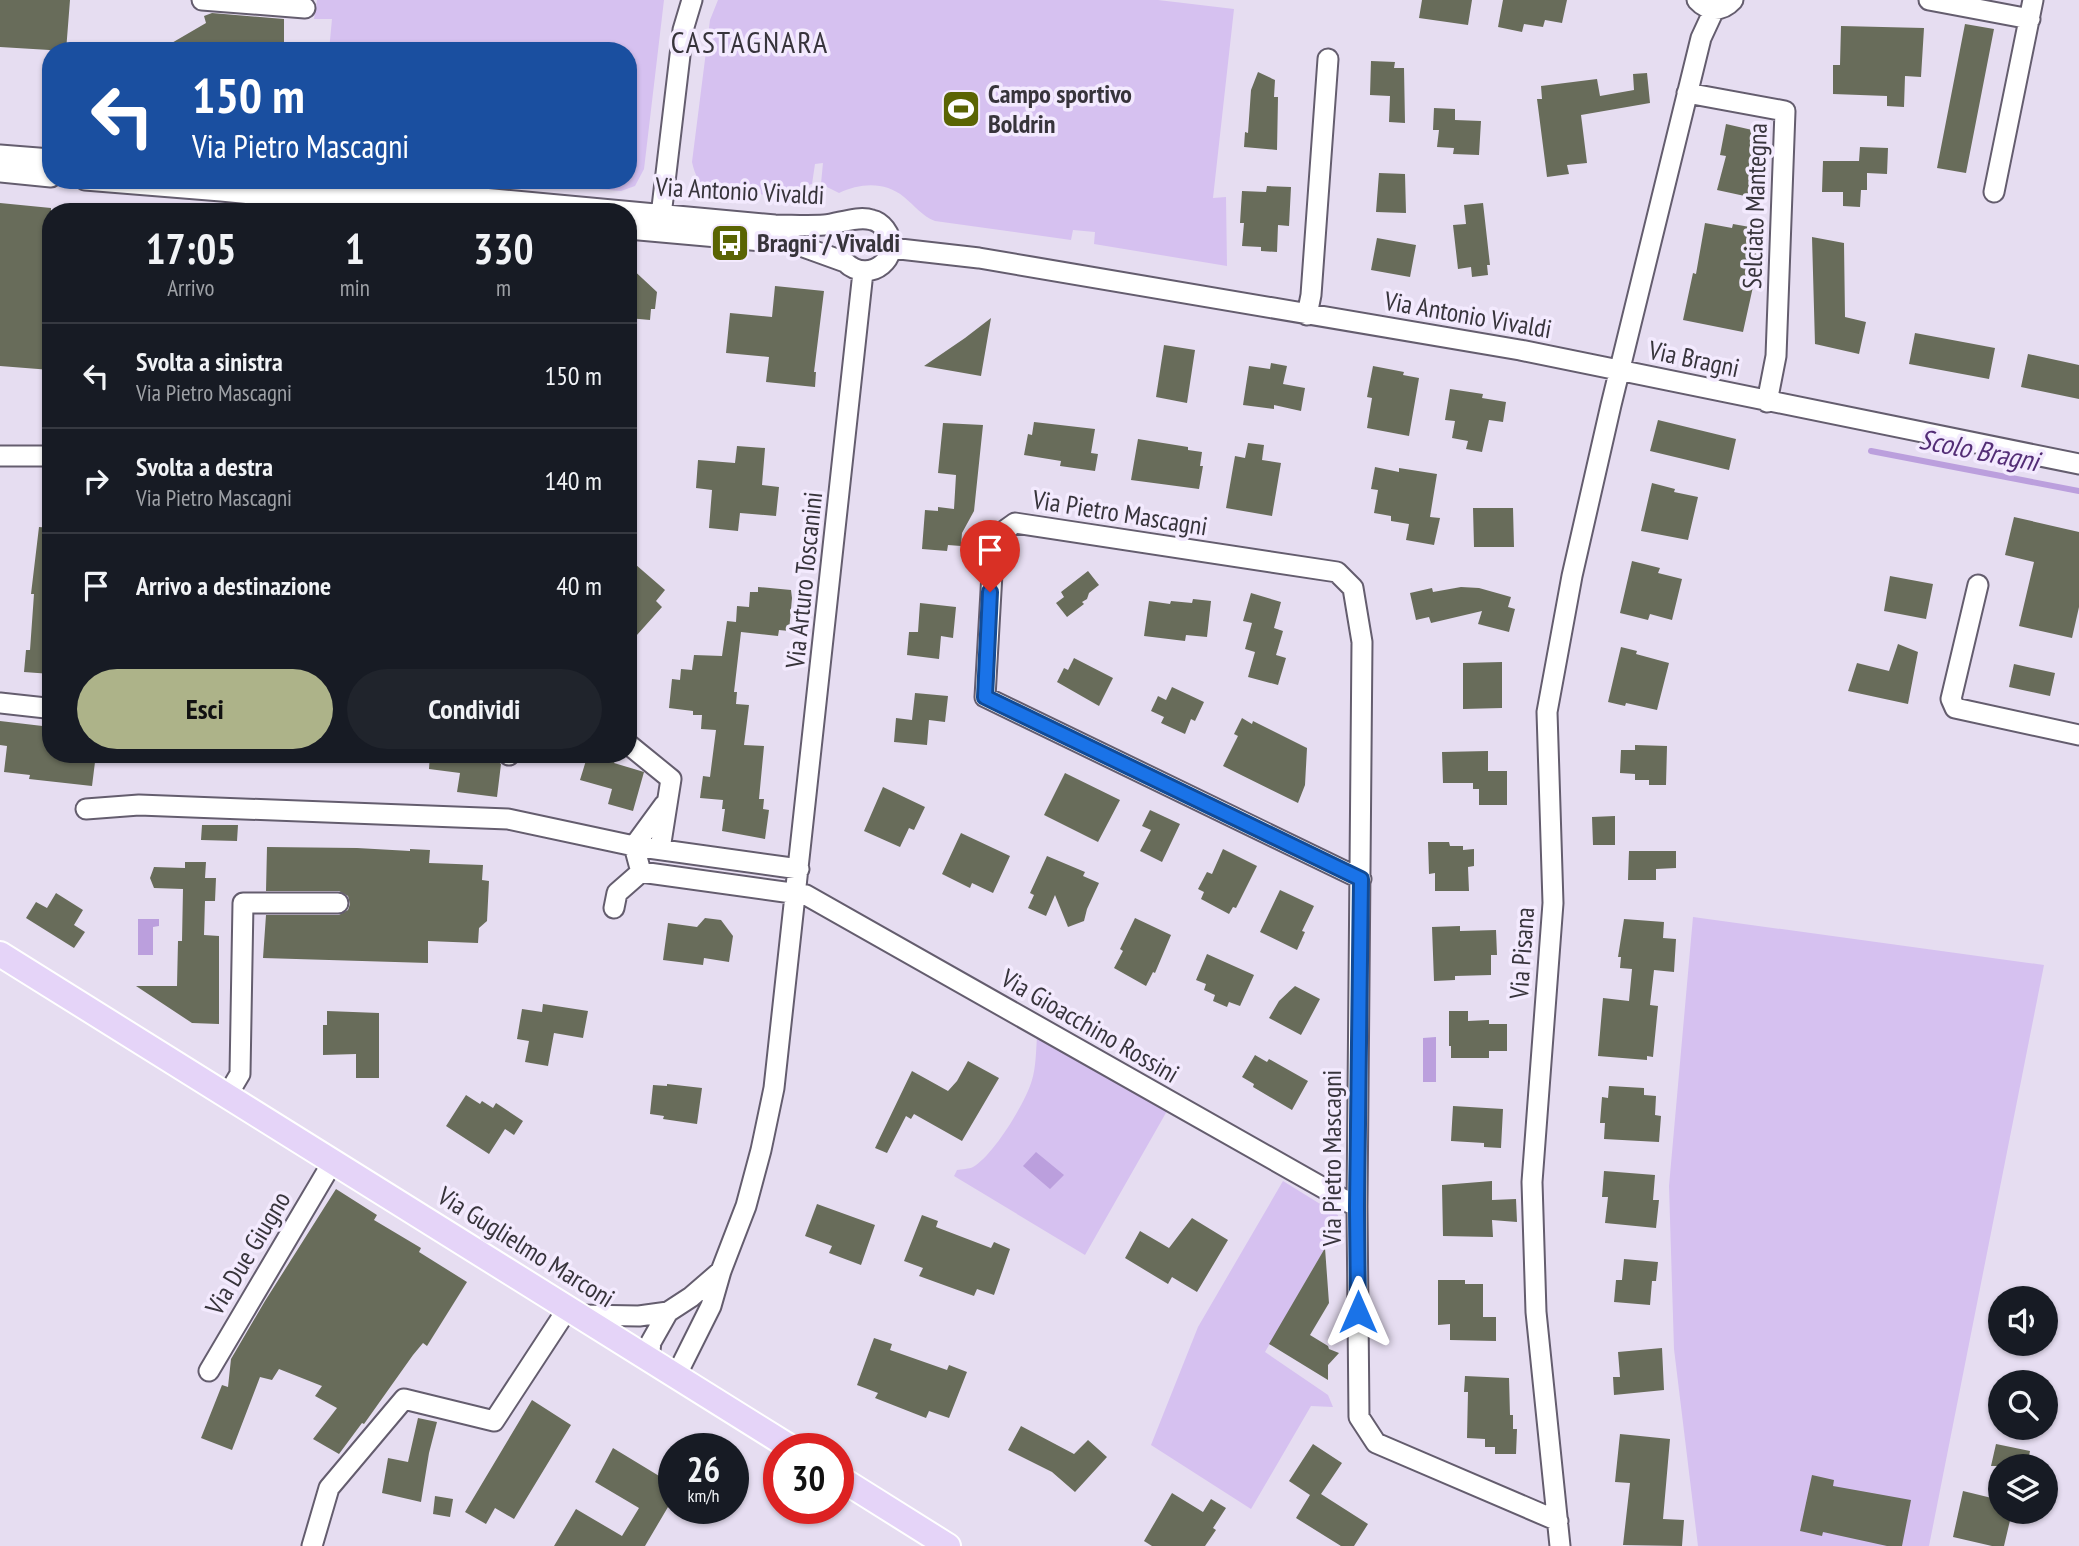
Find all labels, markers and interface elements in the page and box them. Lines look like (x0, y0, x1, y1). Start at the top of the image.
district label: CASTAGNARA (671, 22, 829, 61)
text: 150 m (192, 63, 305, 127)
icon: left (77, 70, 168, 161)
place label: Campo sportivo Boldrin (988, 77, 1132, 140)
sports icon: Campo sportivo Boldrin (940, 88, 982, 130)
street label: Selciato Mantegna (1735, 123, 1774, 289)
text: Via Pietro Mascagni (192, 125, 409, 167)
street label: Via Antonio Vivaldi (654, 170, 825, 211)
text: 17:05 (145, 221, 236, 276)
text: 1 (345, 221, 365, 276)
text: 330 (473, 221, 534, 276)
bus stop icon: Bragni / Vivaldi (709, 222, 751, 264)
place label: Bragni / Vivaldi (757, 226, 900, 259)
text: Arrivo (167, 273, 215, 302)
text: min (340, 273, 370, 302)
text: m (496, 273, 511, 302)
street label: Via Antonio Vivaldi (1381, 283, 1554, 345)
street label: Via Bragni (1645, 333, 1742, 384)
text: Svolta a sinistra (136, 345, 283, 378)
icon: left (77, 357, 115, 395)
text: 150 m (544, 359, 602, 392)
text: Via Pietro Mascagni (136, 378, 292, 407)
water label: Scolo Bragni (1916, 420, 2046, 480)
text: Svolta a destra (136, 450, 273, 483)
icon: right (77, 462, 115, 500)
text: 140 m (544, 464, 602, 497)
street label: Via Pietro Mascagni (1029, 482, 1210, 543)
text: Via Pietro Mascagni (136, 483, 292, 512)
street label: Via Arturo Toscanini (778, 490, 829, 671)
pin (960, 520, 1020, 592)
icon: arrive (971, 531, 1009, 569)
icon: arrive (77, 567, 115, 605)
text: Arrivo a destinazione (136, 569, 331, 602)
text: 40 m (556, 569, 602, 602)
button: Esci (77, 669, 333, 749)
button: Condividi (347, 669, 602, 749)
street label: Via Pisana (1502, 906, 1541, 1001)
street label: Via Gioacchino Rossini (995, 961, 1185, 1090)
street label: Via Pietro Mascagni (1315, 1070, 1348, 1247)
street label: Via Guglielmo Marconi (431, 1178, 621, 1314)
street label: Via Due Giugno (197, 1185, 297, 1321)
position arrow (1321, 1275, 1395, 1349)
map controls (1988, 1286, 2058, 1524)
button: sound (1988, 1286, 2058, 1356)
button: search (1988, 1370, 2058, 1440)
speed limit sign: 30 (763, 1433, 854, 1524)
text: 26 (687, 1446, 720, 1492)
button: layers (1988, 1454, 2058, 1524)
text: km/h (688, 1484, 719, 1507)

